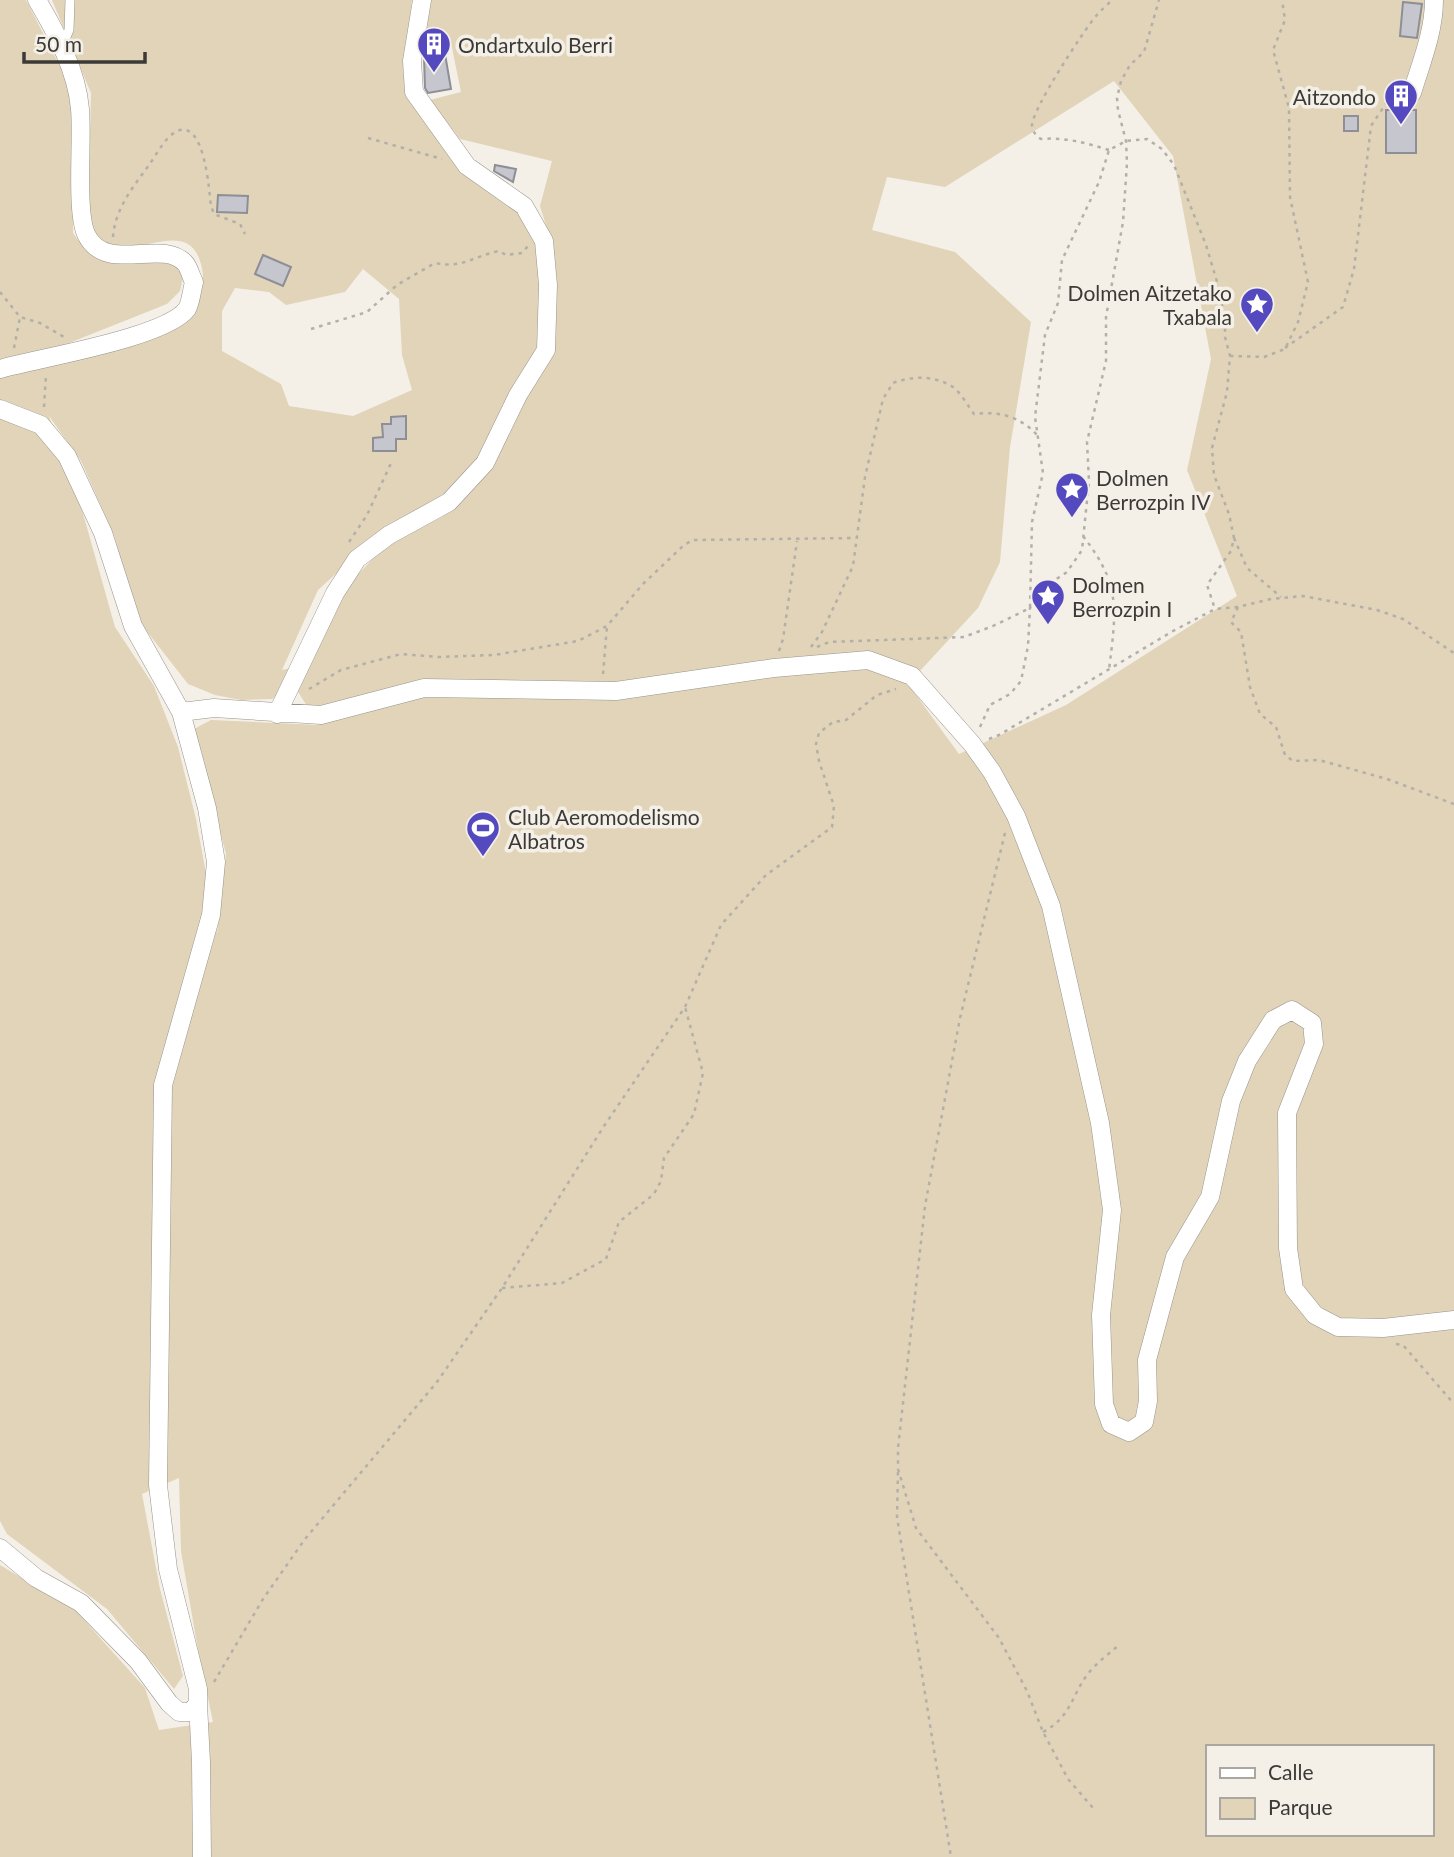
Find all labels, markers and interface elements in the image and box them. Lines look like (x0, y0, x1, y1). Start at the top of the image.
scale bar (24, 21, 145, 65)
building icon: Ondartxulo Berri (415, 25, 453, 74)
text: 50 m (35, 31, 82, 56)
place label: Ondartxulo Berri (458, 32, 613, 57)
building icon: Aitzondo (1382, 77, 1420, 126)
place label: Aitzondo (1293, 84, 1376, 109)
place label: Dolmen Aitzetako Txabala (1068, 280, 1232, 329)
place icon: Dolmen Aitzetako Txabala (1238, 285, 1276, 334)
place label: Dolmen Berrozpin IV (1096, 465, 1211, 514)
place icon: Dolmen Berrozpin IV (1053, 470, 1091, 519)
place label: Dolmen Berrozpin I (1072, 572, 1172, 621)
place icon: Dolmen Berrozpin I (1029, 577, 1067, 626)
place label: Club Aeromodelismo Albatros (508, 804, 700, 853)
sports icon: Club Aeromodelismo Albatros (464, 809, 502, 858)
legend (1206, 1745, 1433, 1836)
text: Calle (1268, 1759, 1313, 1784)
text: Parque (1268, 1794, 1333, 1819)

